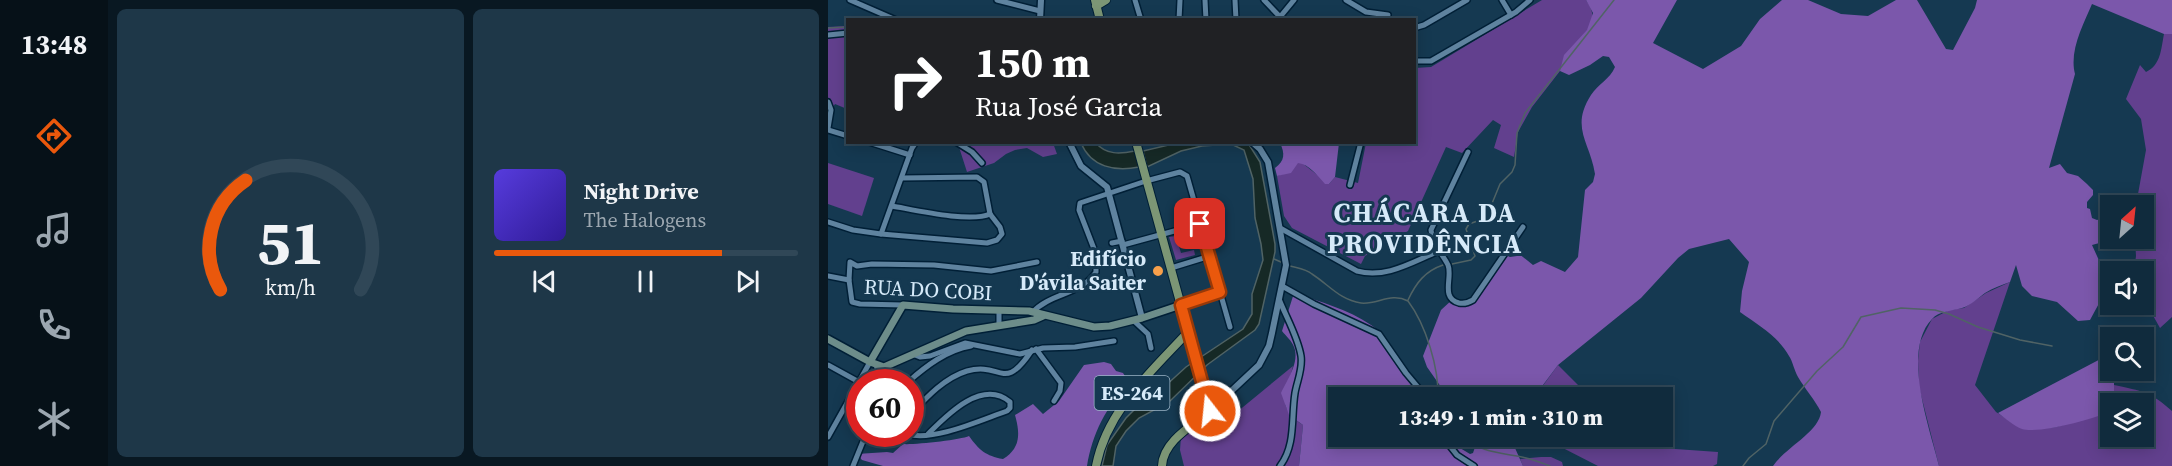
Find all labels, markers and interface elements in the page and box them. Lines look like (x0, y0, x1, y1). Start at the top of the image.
text: 13:48 (21, 26, 87, 63)
text: 150 m (975, 33, 1090, 91)
icon: right (876, 42, 954, 120)
text: Rua José Garcia (975, 88, 1162, 125)
icon: directions (33, 115, 75, 157)
text: Night Drive (584, 176, 699, 206)
district label: CHÁCARA DA PROVIDÊNCIA (1327, 194, 1523, 262)
north arrow (2100, 195, 2154, 249)
map controls (2100, 195, 2154, 447)
pin (1174, 198, 1225, 249)
text: 51 (256, 199, 324, 285)
text: The Halogens (584, 206, 706, 234)
icon: arrive (1183, 207, 1216, 240)
icon: music (33, 209, 75, 251)
place label: Edifício D'ávila Saiter (1020, 244, 1146, 297)
button: sound (2100, 261, 2154, 315)
marker: Edifício D'ávila Saiter (1151, 264, 1165, 278)
icon: previous (528, 265, 561, 298)
icon: pause (629, 265, 662, 298)
icon: next (731, 265, 764, 298)
street label: RUA DO COBI (863, 272, 993, 307)
text: km/h (265, 273, 316, 302)
icon: phone (33, 304, 75, 346)
button: search (2100, 327, 2154, 381)
speed limit sign: 60 (846, 369, 924, 447)
road number: ES-264 (1094, 376, 1170, 410)
position arrow (1178, 379, 1242, 443)
button: layers (2100, 393, 2154, 447)
icon: climate (33, 398, 75, 440)
text: 13:49 · 1 min · 310 m (1398, 402, 1603, 432)

